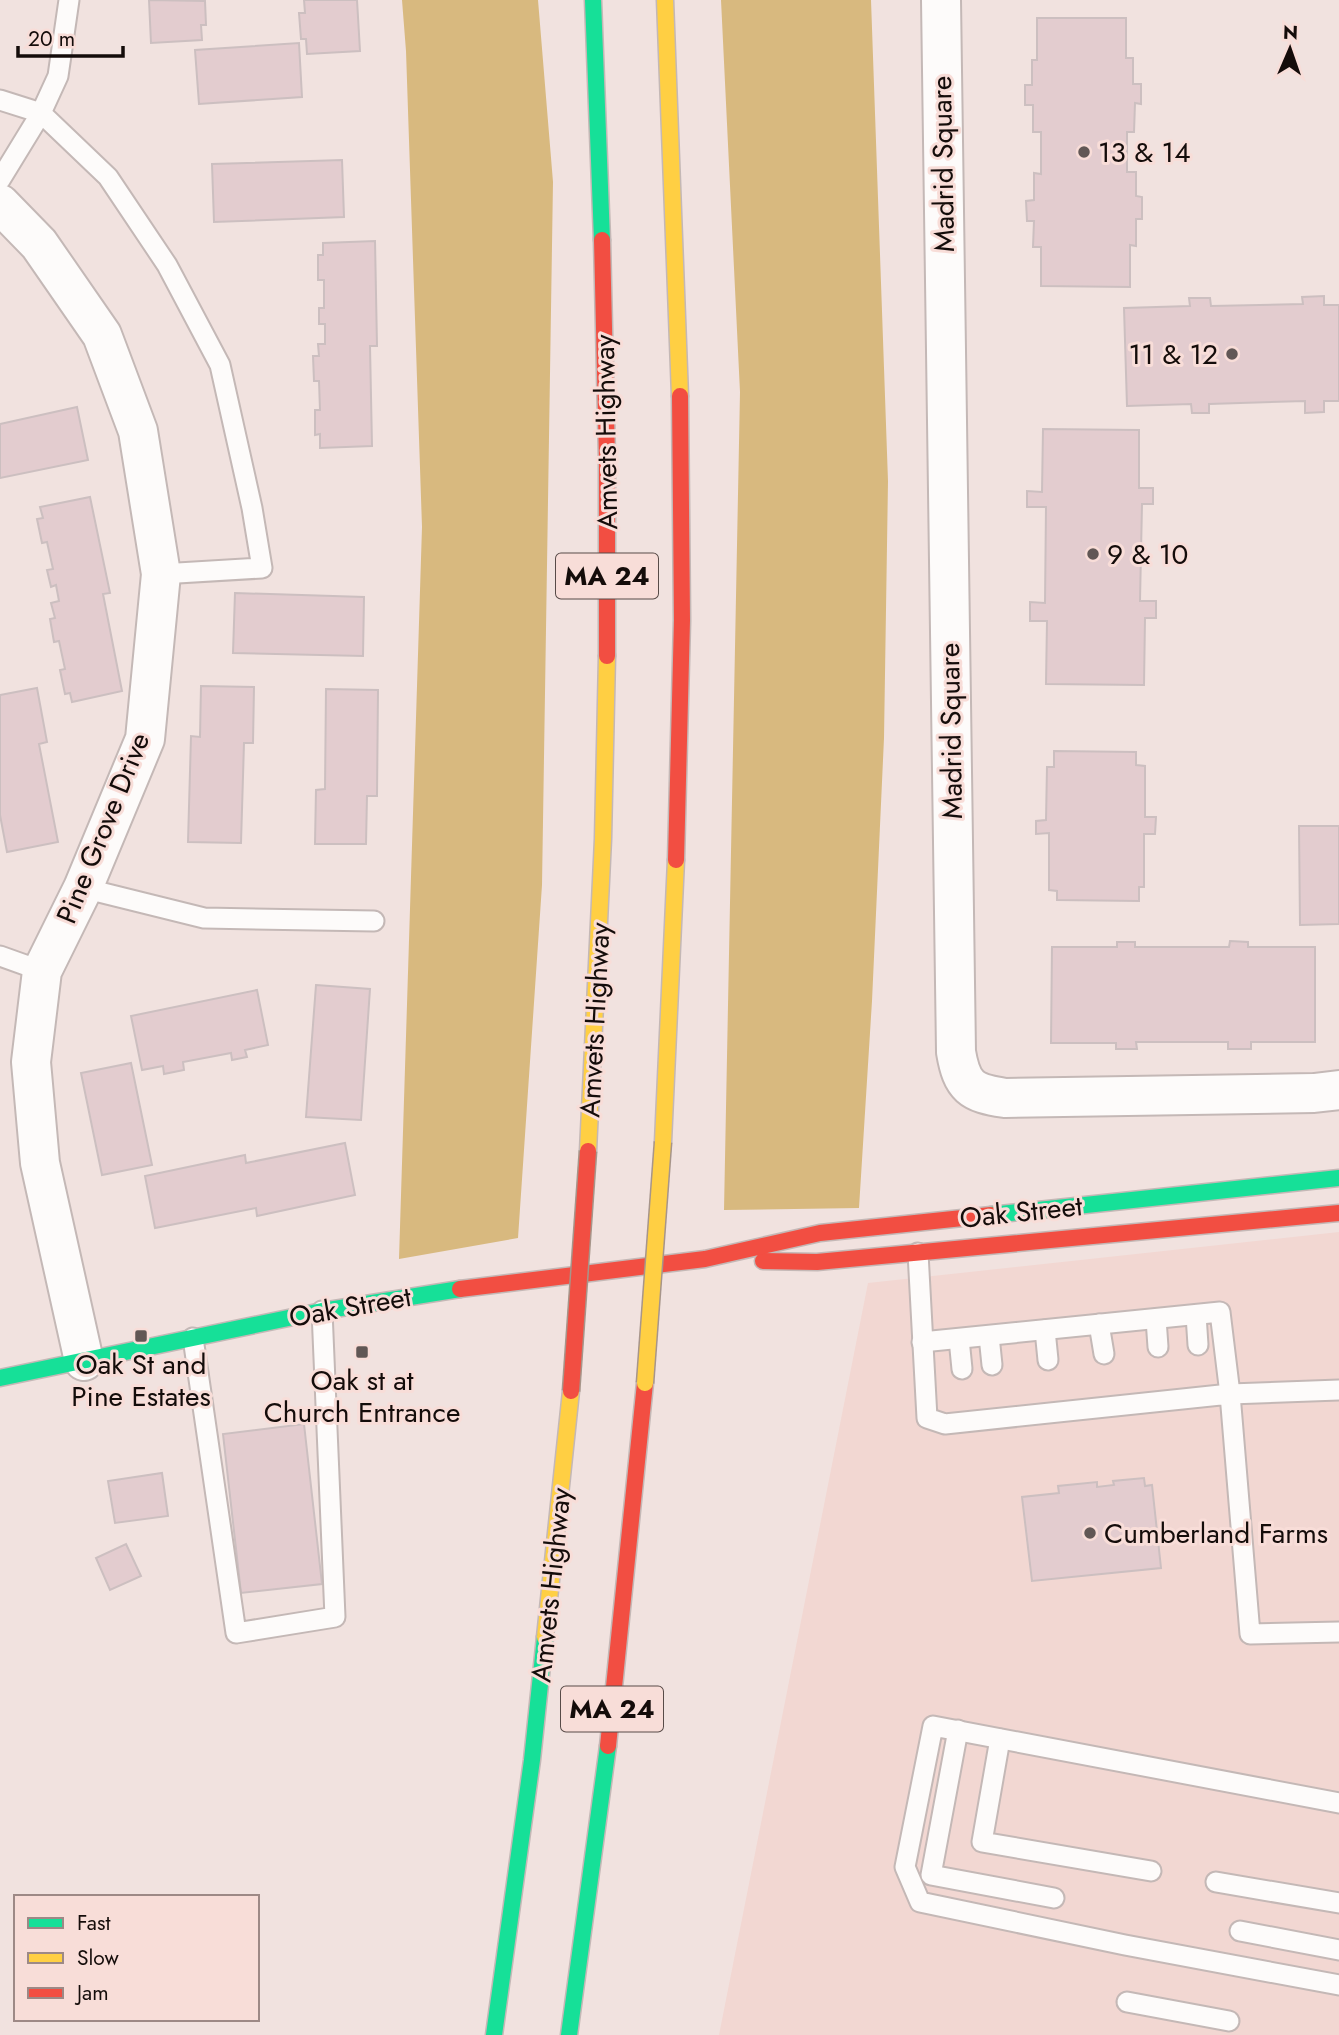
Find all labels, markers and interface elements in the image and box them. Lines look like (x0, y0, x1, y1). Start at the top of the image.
scale bar (18, 14, 122, 58)
north arrow (1255, 14, 1325, 84)
text: N (1283, 19, 1299, 46)
text: 20 m (28, 24, 75, 54)
street label: Madrid Square (921, 75, 965, 253)
place label: 13 & 14 (1098, 132, 1191, 173)
marker: 13 & 14 (1076, 144, 1092, 160)
street label: Amvets Highway (584, 333, 628, 530)
place label: 11 & 12 (1129, 334, 1218, 375)
marker: 11 & 12 (1224, 346, 1240, 362)
place label: 9 & 10 (1107, 534, 1188, 575)
marker: 9 & 10 (1085, 546, 1101, 562)
road number: MA 24 (556, 554, 658, 598)
street label: Madrid Square (929, 642, 973, 820)
street label: Pine Grove Drive (46, 726, 160, 930)
street label: Amvets Highway (569, 921, 621, 1119)
street label: Oak Street (958, 1185, 1085, 1239)
street label: Oak Street (286, 1276, 414, 1338)
marker: Oak St and Pine Estates (133, 1328, 149, 1344)
place label: Oak St and Pine Estates (71, 1344, 211, 1417)
marker: Oak st at Church Entrance (354, 1344, 370, 1360)
place label: Oak st at Church Entrance (264, 1360, 460, 1433)
street label: Amvets Highway (520, 1485, 582, 1684)
place label: Cumberland Farms (1104, 1513, 1328, 1554)
marker: Cumberland Farms (1082, 1525, 1098, 1541)
road number: MA 24 (561, 1686, 663, 1732)
legend (14, 1895, 259, 2021)
text: Fast (77, 1908, 110, 1938)
text: Slow (77, 1943, 119, 1973)
text: Jam (74, 1978, 109, 2008)

